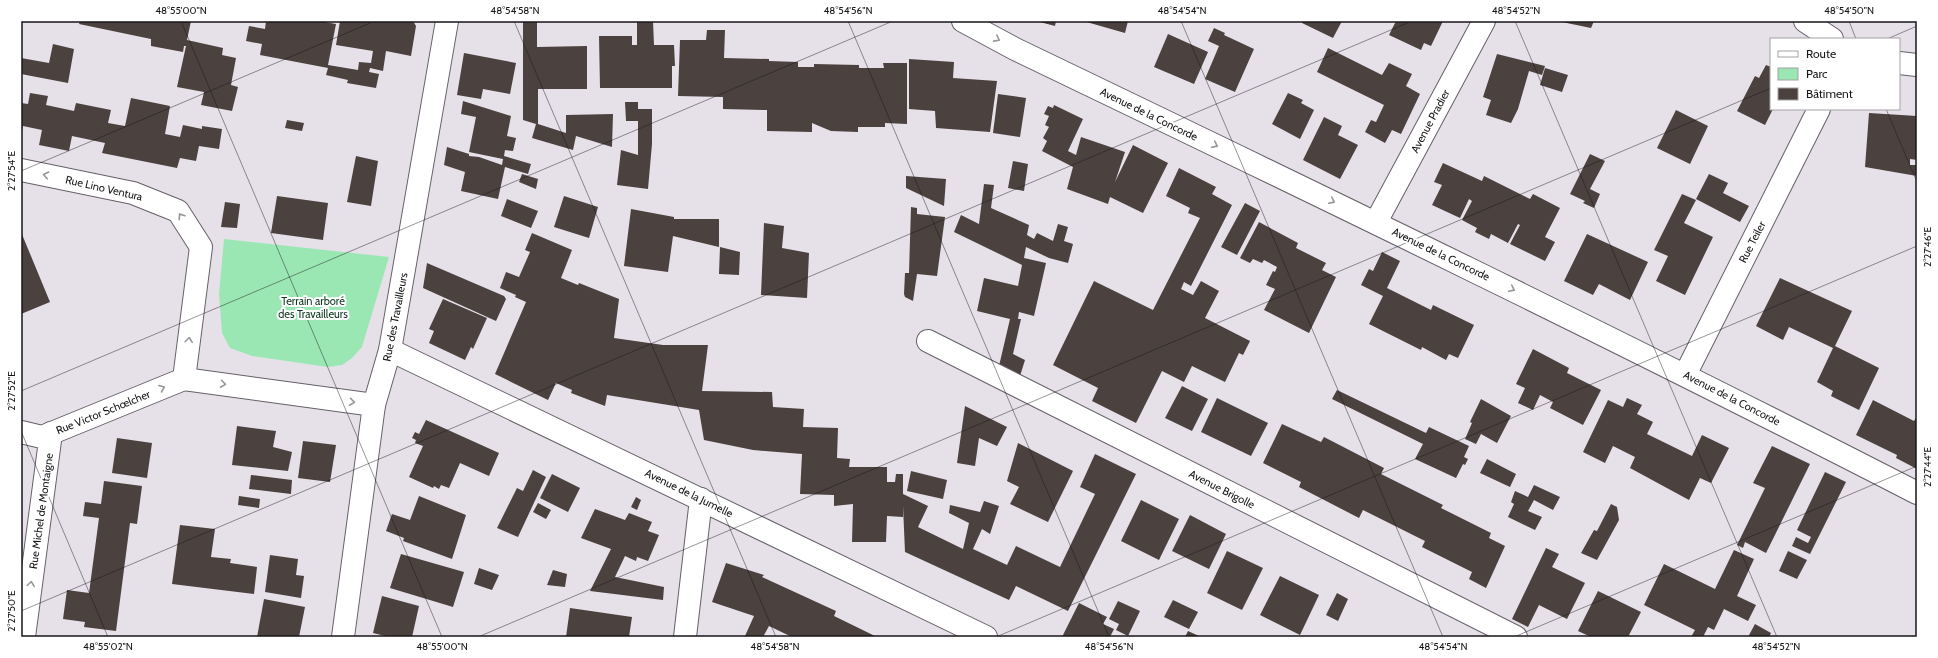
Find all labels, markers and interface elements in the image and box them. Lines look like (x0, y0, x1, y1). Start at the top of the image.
text: 48°55'00"N (155, 4, 207, 17)
text: 48°54'58"N (490, 4, 540, 17)
text: 48°54'56"N (824, 4, 872, 17)
text: 48°54'54"N (1158, 4, 1206, 17)
text: 48°54'52"N (1492, 4, 1540, 17)
text: 48°54'50"N (1824, 4, 1874, 17)
one-way arrow (993, 35, 1000, 42)
legend (1770, 38, 1900, 110)
text: Route (1806, 46, 1836, 61)
text: Parc (1806, 66, 1828, 81)
street label: Avenue de la Concorde (1098, 84, 1200, 144)
street label: Avenue Pradier (1407, 86, 1453, 155)
text: Bâtiment (1806, 86, 1853, 101)
one-way arrow (1211, 140, 1218, 148)
text: 2°27'54"E (5, 151, 18, 191)
one-way arrow (43, 171, 49, 179)
street label: Rue Lino Ventura (64, 172, 145, 204)
one-way arrow (1328, 196, 1336, 204)
one-way arrow (179, 213, 186, 220)
street label: Rue Teiler (1736, 218, 1769, 265)
street label: Avenue de la Concorde (1390, 224, 1492, 284)
text: 2°27'46"E (1921, 226, 1934, 267)
street label: Rue des Travailleurs (380, 271, 411, 363)
one-way arrow (1508, 284, 1515, 292)
park label: Terrain arboré des Travailleurs (278, 294, 348, 321)
one-way arrow (184, 337, 193, 343)
street label: Avenue de la Concorde (1681, 368, 1783, 429)
text: 2°27'52"E (5, 371, 18, 411)
one-way arrow (220, 379, 226, 388)
one-way arrow (157, 385, 165, 393)
street label: Rue Victor Schœlcher (54, 386, 153, 437)
one-way arrow (349, 397, 355, 406)
text: 2°27'44"E (1921, 446, 1934, 487)
street label: Rue Michel de Montaigne (26, 452, 56, 570)
street label: Avenue de la Jumelle (643, 466, 736, 521)
street label: Avenue Brigolle (1187, 466, 1258, 512)
one-way arrow (26, 581, 35, 588)
text: 2°27'50"E (5, 590, 18, 632)
text: 48°55'02"N (83, 640, 133, 653)
text: 48°55'00"N (416, 640, 468, 653)
text: 48°54'58"N (750, 640, 800, 653)
text: 48°54'56"N (1085, 640, 1133, 653)
text: 48°54'54"N (1419, 640, 1467, 653)
text: 48°54'52"N (1752, 640, 1800, 653)

